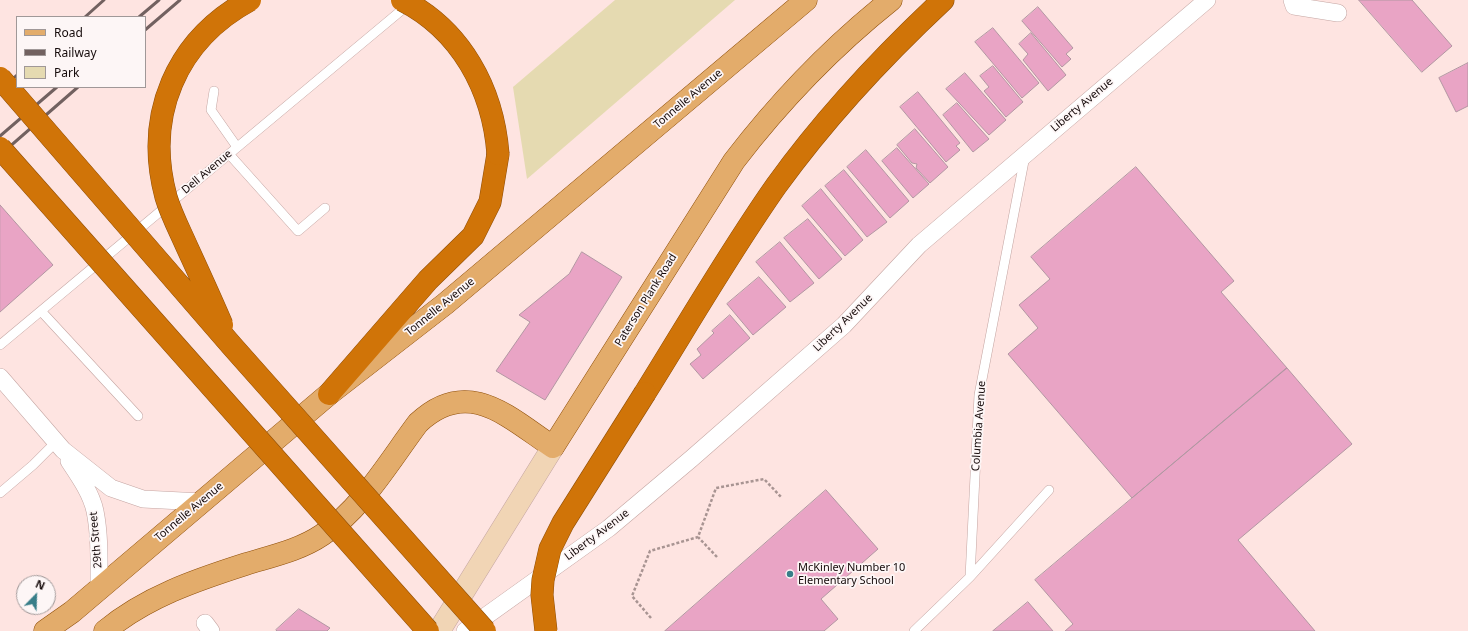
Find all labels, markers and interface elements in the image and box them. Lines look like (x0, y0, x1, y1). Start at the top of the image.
legend (16, 16, 146, 88)
text: Road (54, 24, 83, 41)
text: Railway (54, 44, 97, 61)
text: Park (54, 64, 79, 81)
street label: Tonnelle Avenue (651, 67, 725, 131)
street label: Liberty Avenue (1048, 75, 1116, 135)
street label: Dell Avenue (179, 147, 235, 197)
street label: Paterson Plank Road (612, 251, 680, 349)
street label: Tonnelle Avenue (403, 275, 477, 339)
street label: Liberty Avenue (811, 291, 875, 355)
street label: Columbia Avenue (969, 380, 989, 472)
street label: Tonnelle Avenue (152, 480, 226, 544)
street label: Liberty Avenue (562, 507, 632, 563)
street label: 29th Street (87, 511, 105, 569)
place label: McKinley Number 10 Elementary School (798, 561, 905, 587)
marker: McKinley Number 10 Elementary School (785, 569, 795, 579)
north arrow (16, 575, 56, 615)
text: N (33, 576, 48, 593)

